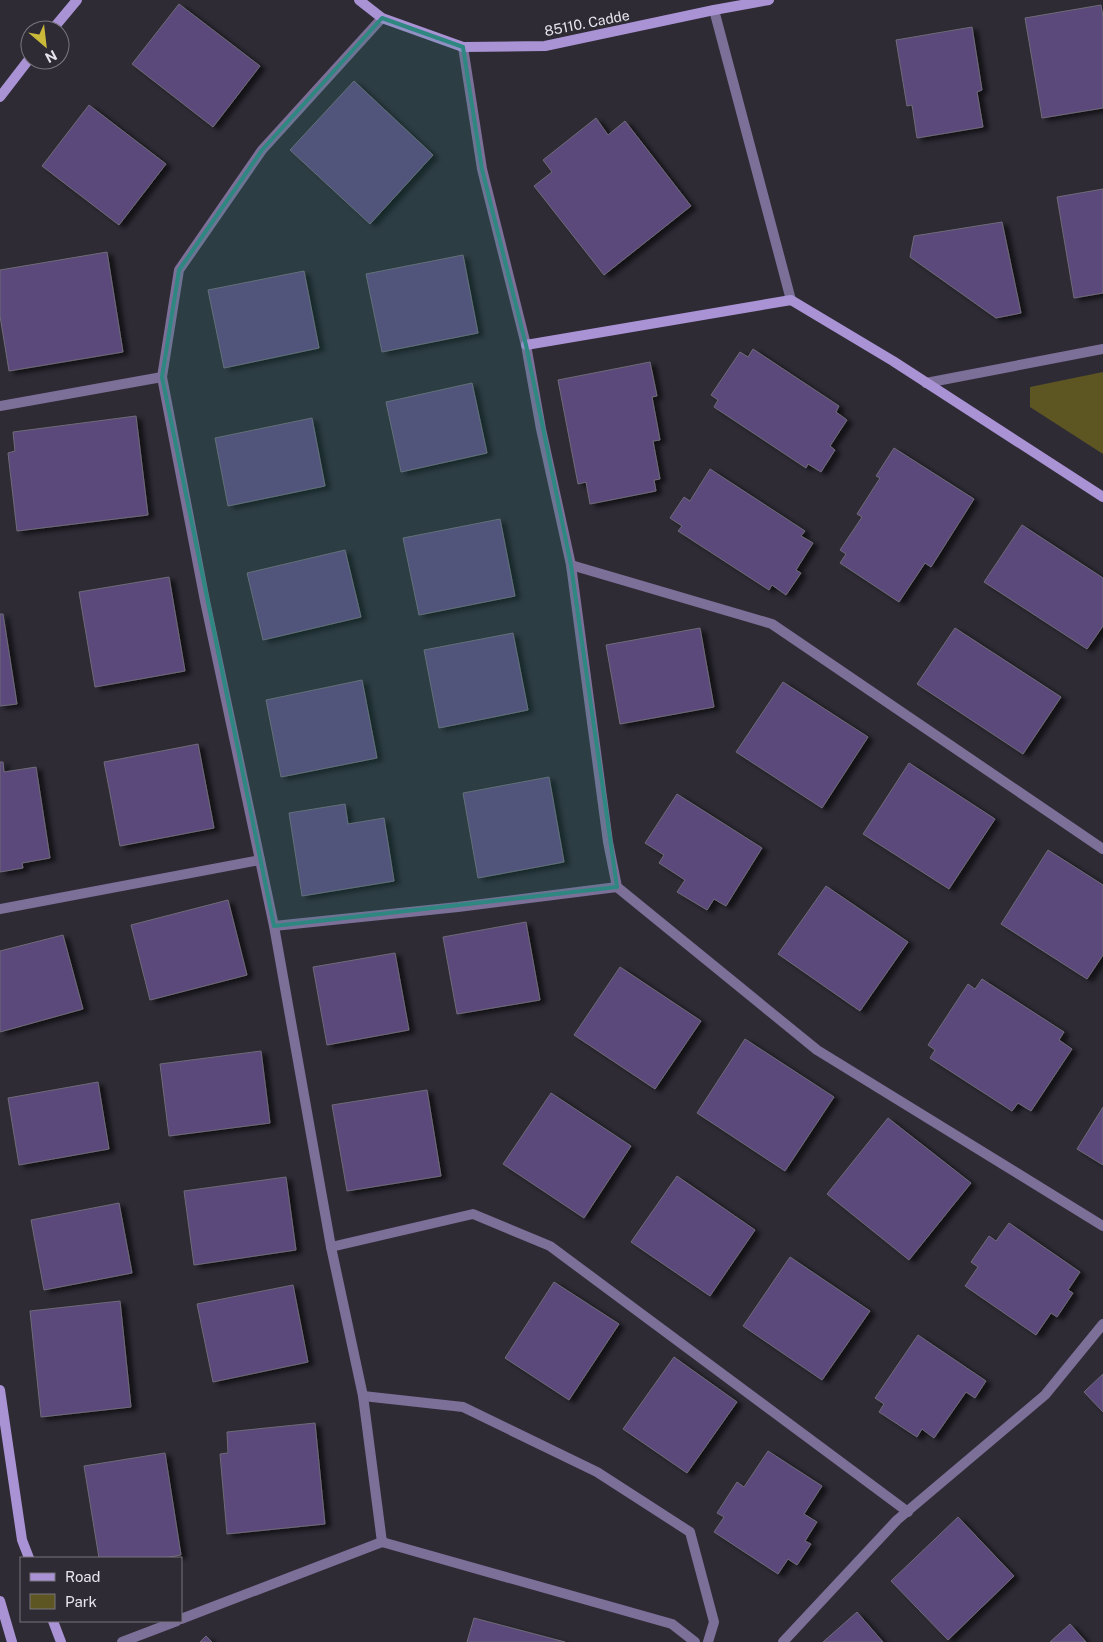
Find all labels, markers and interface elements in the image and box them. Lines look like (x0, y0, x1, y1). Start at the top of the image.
street label: 85110. Cadde (543, 7, 631, 39)
north arrow (20, 20, 70, 70)
text: N (43, 47, 60, 66)
legend (20, 1557, 182, 1622)
text: Road (65, 1568, 101, 1585)
text: Park (65, 1593, 97, 1610)

